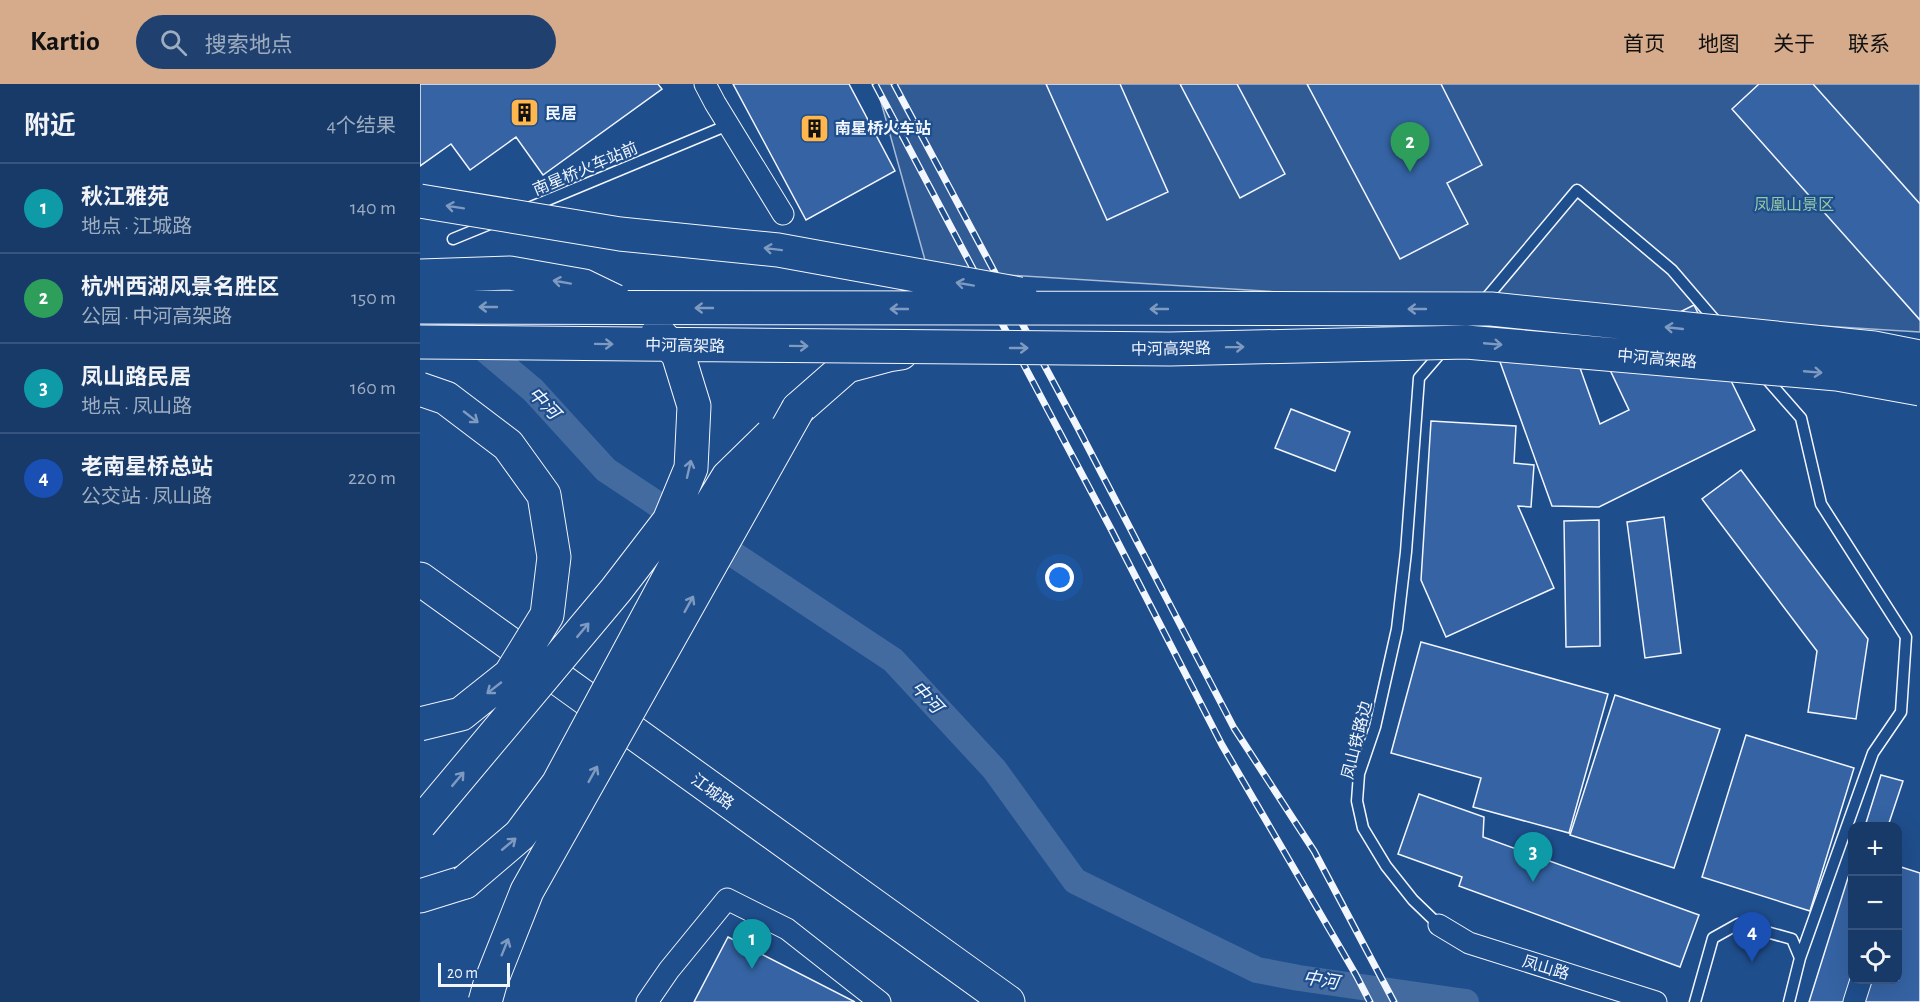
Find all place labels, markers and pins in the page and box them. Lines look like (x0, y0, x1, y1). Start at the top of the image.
building icon: 民居 (508, 97, 540, 129)
place label: 民居 (545, 106, 577, 122)
building icon: 南星桥火车站 (798, 112, 830, 144)
place label: 南星桥火车站 (835, 120, 931, 137)
pin: 2 (1390, 122, 1430, 172)
pin: 3 (1514, 832, 1552, 882)
pin: 4 (1732, 912, 1772, 962)
pin: 1 (732, 920, 772, 969)

